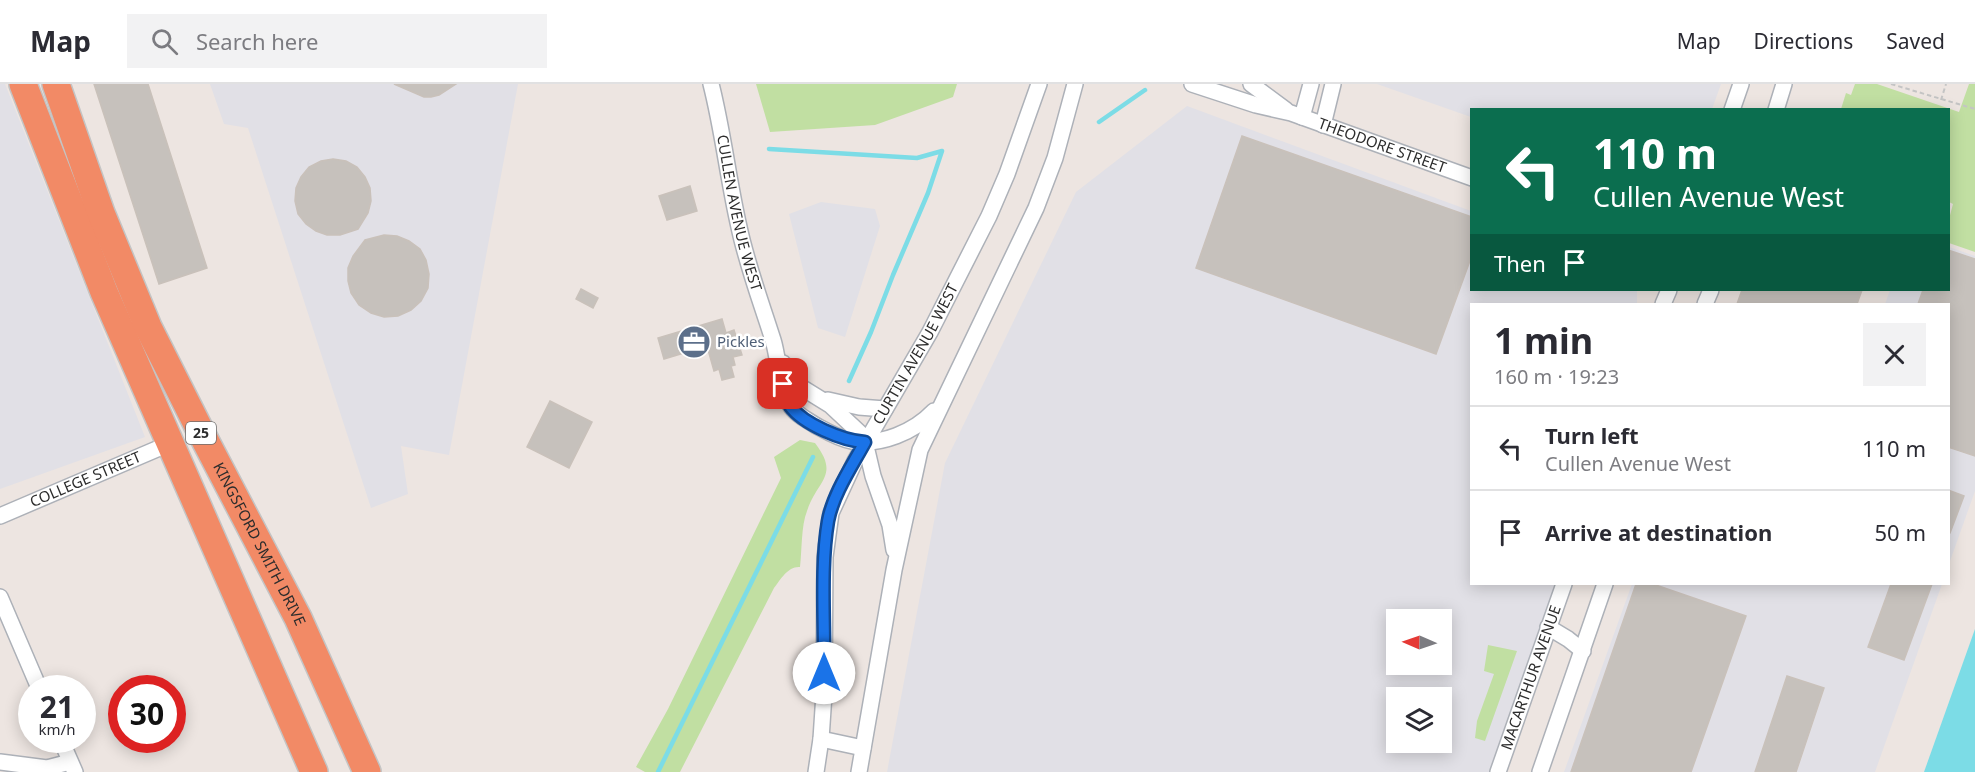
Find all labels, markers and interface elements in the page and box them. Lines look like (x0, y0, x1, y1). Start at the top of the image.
search box (127, 14, 547, 68)
text: Map (30, 22, 91, 60)
icon: search (148, 25, 181, 58)
text: Search here (196, 26, 318, 56)
text: Map (1677, 27, 1721, 55)
text: Directions (1754, 27, 1853, 55)
text: Saved (1886, 27, 1945, 55)
street label: THEODORE STREET (1316, 113, 1450, 177)
text: 110 m (1593, 124, 1717, 181)
icon: left (1494, 132, 1572, 210)
street label: CULLEN AVENUE WEST (713, 133, 767, 294)
text: Cullen Avenue West (1593, 178, 1844, 215)
icon: arrive (1558, 246, 1591, 279)
text: Then (1494, 248, 1546, 278)
street label: CURTIN AVENUE WEST (867, 279, 962, 428)
text: 1 min (1494, 316, 1593, 365)
button: close (1863, 323, 1926, 386)
office icon: Pickles (676, 324, 712, 360)
place label: Pickles (717, 331, 765, 351)
pin (757, 358, 808, 409)
text: 160 m · 19:23 (1494, 363, 1619, 390)
icon: arrive (766, 367, 799, 400)
text: Turn left (1545, 420, 1639, 450)
road number: 25 (186, 422, 216, 444)
icon: left (1494, 432, 1527, 465)
text: 110 m (1862, 433, 1926, 463)
street label: COLLEGE STREET (26, 446, 144, 511)
text: Cullen Avenue West (1545, 450, 1731, 477)
street label: KINGSFORD SMITH DRIVE (209, 459, 311, 629)
icon: arrive (1494, 516, 1527, 549)
text: Arrive at destination (1545, 517, 1772, 547)
text: 50 m (1875, 517, 1926, 547)
street label: MACARTHUR AVENUE (1496, 602, 1565, 752)
north arrow (1386, 609, 1452, 675)
map controls (1386, 609, 1452, 753)
position arrow (792, 641, 856, 705)
speed limit sign: 30 (108, 675, 186, 753)
text: 21 (40, 686, 74, 727)
button: layers (1386, 687, 1452, 753)
text: km/h (39, 719, 75, 739)

